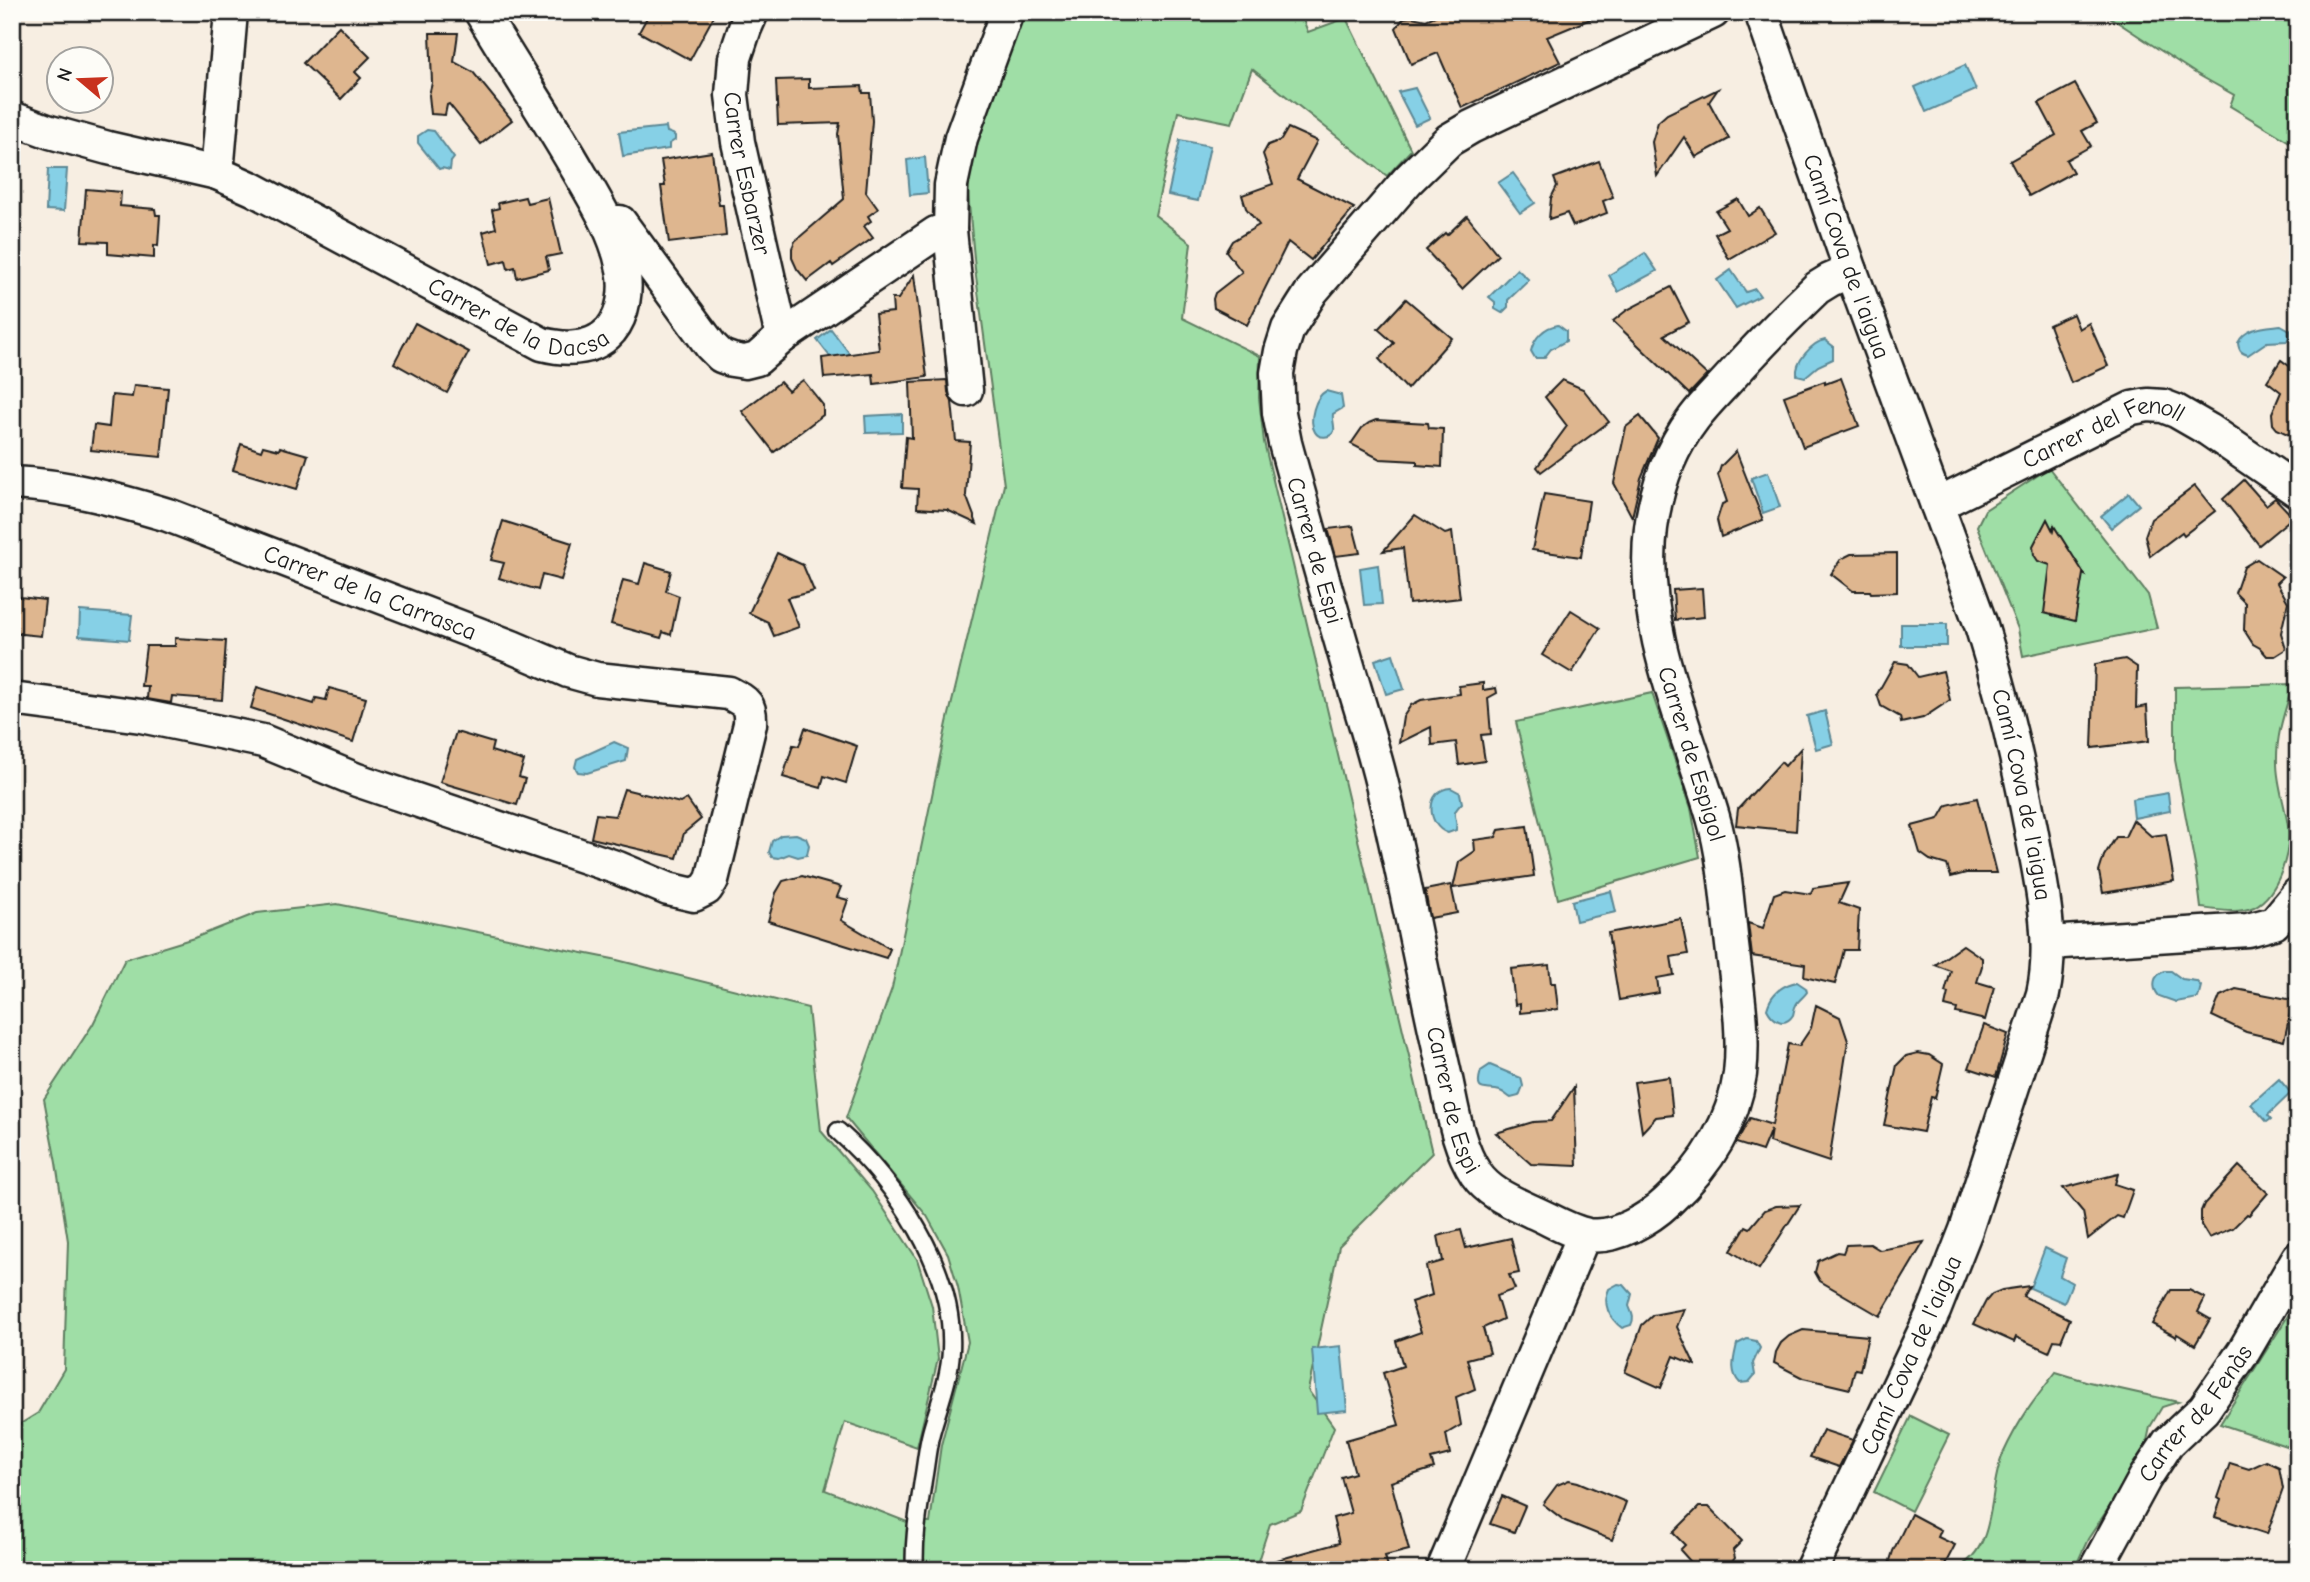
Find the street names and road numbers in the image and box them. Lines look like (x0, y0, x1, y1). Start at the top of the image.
street label: Carrer Esbarzer (718, 90, 777, 258)
street label: Camí Cova de l'aigua (1797, 150, 1896, 363)
street label: Carrer de la Dacsa (423, 271, 615, 362)
street label: Carrer del Fenoll (2017, 391, 2190, 474)
street label: Carrer de Espi (1281, 474, 1349, 627)
street label: Carrer de la Carrasca (260, 539, 480, 646)
street label: Carrer de Espigol (1652, 663, 1732, 845)
street label: Camí Cova de l'aigua (1986, 686, 2058, 902)
street label: Carrer de Espi (1421, 1024, 1486, 1179)
street label: Camí Cova de l'aigua (1854, 1251, 1968, 1459)
street label: Carrer de Fenàs (2132, 1339, 2258, 1487)

